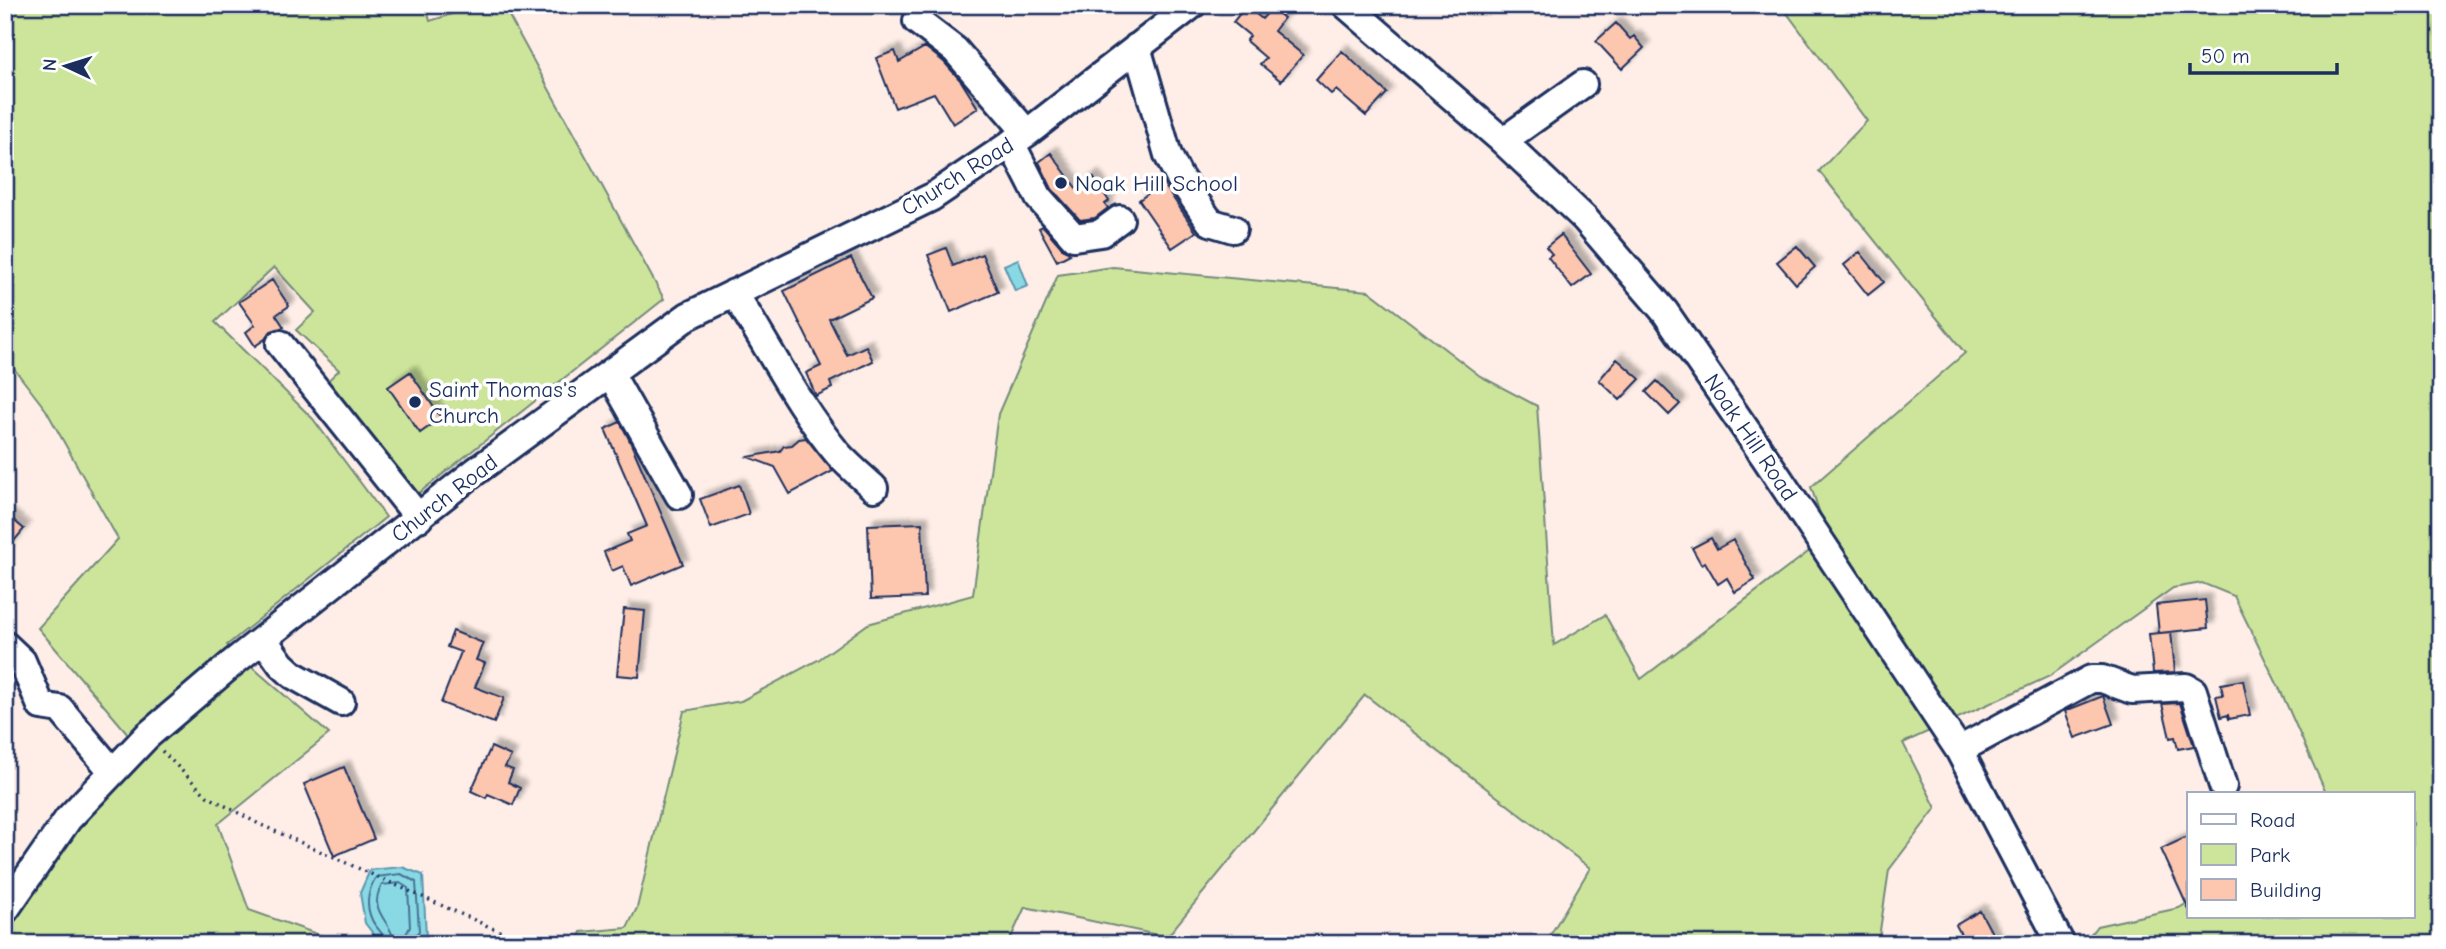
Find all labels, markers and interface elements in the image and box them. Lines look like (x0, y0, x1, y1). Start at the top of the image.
north arrow (32, 32, 102, 102)
scale bar (2190, 32, 2338, 76)
text: 50 m (2201, 44, 2250, 68)
text: N (39, 58, 61, 72)
street label: Church Road (896, 131, 1018, 222)
place label: Noak Hill School (1075, 170, 1238, 197)
marker: Noak Hill School (1053, 175, 1069, 191)
street label: Noak Hill Road (1698, 369, 1803, 506)
place label: Saint Thomas's Church (429, 376, 577, 429)
marker: Saint Thomas's Church (407, 394, 423, 410)
street label: Church Road (386, 449, 503, 548)
legend (2187, 792, 2414, 918)
text: Road (2250, 808, 2295, 832)
text: Park (2250, 843, 2290, 867)
text: Building (2250, 878, 2322, 902)

